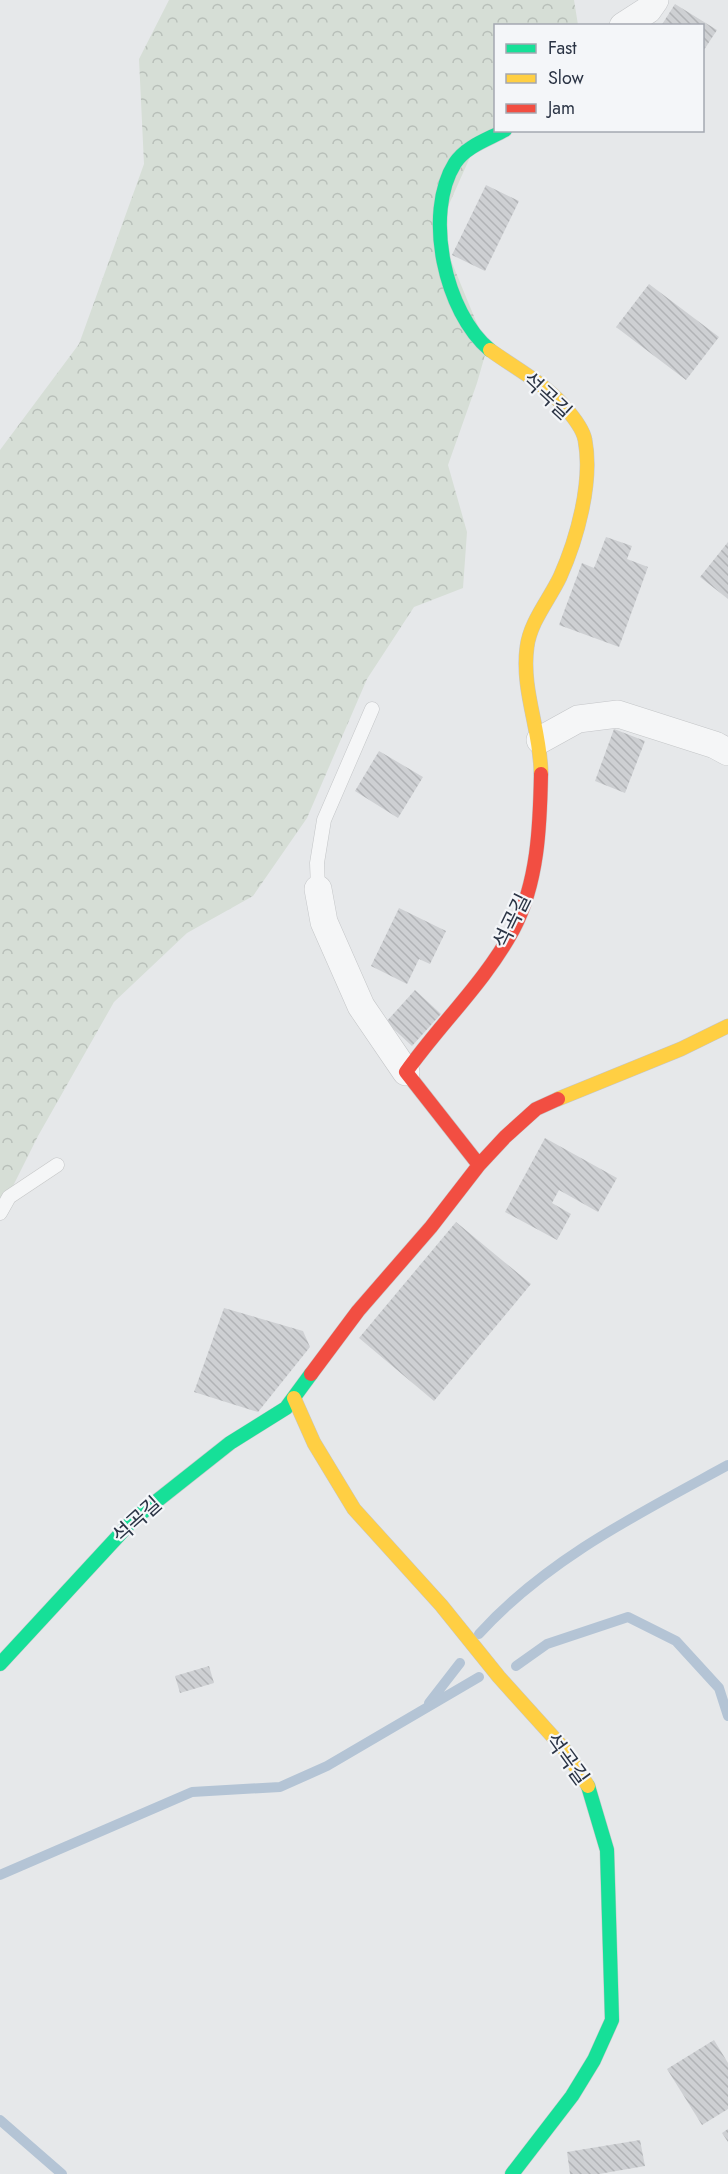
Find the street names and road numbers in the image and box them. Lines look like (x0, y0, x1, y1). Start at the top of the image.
street label: 석곡길 (516, 365, 578, 427)
street label: 석곡길 (486, 888, 538, 954)
street label: 석곡길 (105, 1489, 169, 1551)
street label: 석곡길 (538, 1727, 596, 1791)

